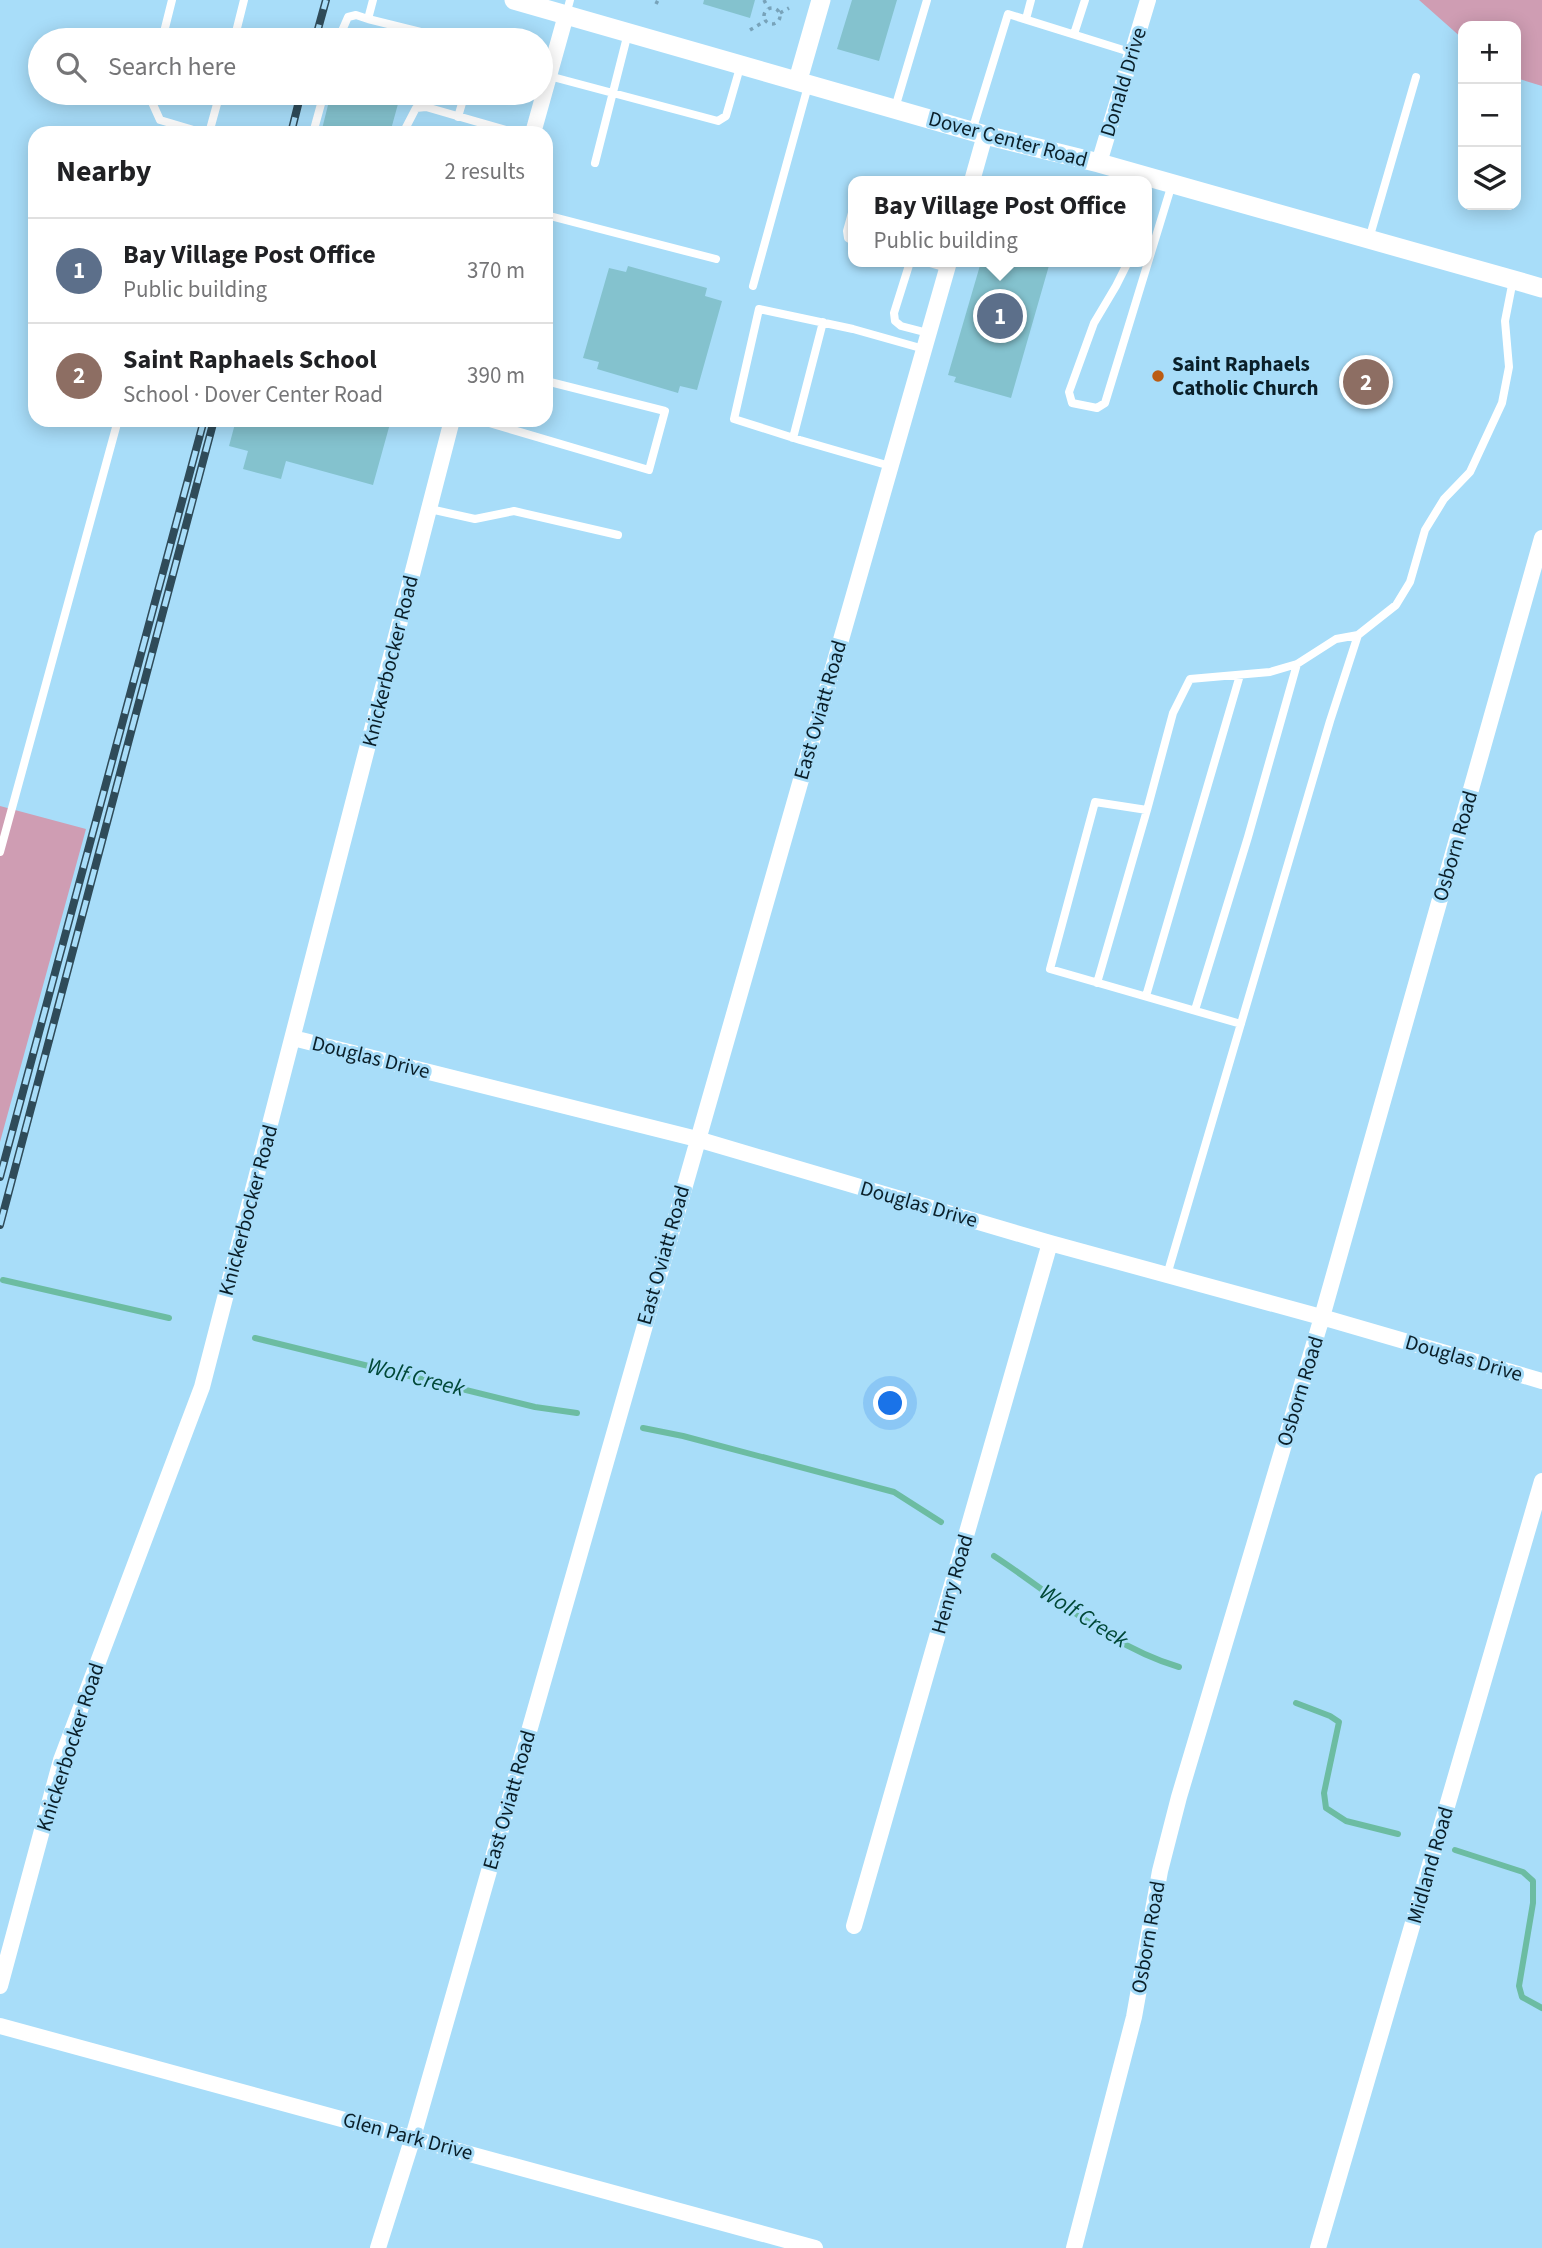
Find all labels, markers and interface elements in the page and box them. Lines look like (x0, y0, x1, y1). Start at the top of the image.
map controls (1458, 21, 1521, 210)
button: + (1458, 21, 1521, 84)
street label: Donald Drive (1092, 24, 1154, 140)
search box (28, 28, 553, 105)
icon: search (52, 48, 90, 86)
text: Search here (108, 48, 236, 85)
button: − (1458, 84, 1521, 147)
street label: Dover Center Road (925, 103, 1091, 175)
button: layers (1458, 147, 1521, 210)
text: Nearby (56, 150, 151, 193)
text: 2 results (445, 155, 525, 188)
popup (848, 176, 1152, 267)
text: Bay Village Post Office (874, 187, 1126, 224)
text: Public building (874, 224, 1018, 257)
text: Bay Village Post Office (123, 236, 376, 273)
text: 1 (73, 254, 85, 287)
text: 370 m (467, 254, 525, 287)
text: Public building (123, 273, 267, 306)
pin: 1 (977, 290, 1023, 342)
text: Saint Raphaels School (123, 341, 377, 378)
place label: Saint Raphaels Catholic Church (1172, 349, 1319, 403)
pin: 2 (1343, 356, 1389, 408)
text: 2 (73, 359, 85, 392)
text: 390 m (467, 359, 525, 392)
marker: Saint Raphaels Catholic Church (1150, 368, 1166, 384)
text: School · Dover Center Road (123, 378, 383, 411)
street label: Knickerbocker Road (354, 572, 426, 750)
street label: East Oviatt Road (786, 637, 854, 783)
street label: Osborn Road (1425, 787, 1485, 905)
street label: Douglas Drive (309, 1028, 433, 1086)
street label: Knickerbocker Road (211, 1121, 285, 1299)
street label: Douglas Drive (857, 1173, 981, 1235)
street label: East Oviatt Road (629, 1182, 697, 1328)
street label: Douglas Drive (1402, 1327, 1526, 1389)
street label: Osborn Road (1269, 1332, 1331, 1450)
water label: Wolf Creek (364, 1349, 469, 1405)
your location (873, 1386, 907, 1420)
street label: Henry Road (923, 1531, 981, 1637)
water label: Wolf Creek (1033, 1576, 1136, 1657)
street label: Knickerbocker Road (29, 1659, 111, 1835)
street label: East Oviatt Road (475, 1727, 543, 1873)
street label: Midland Road (1399, 1803, 1461, 1927)
street label: Osborn Road (1123, 1878, 1173, 1996)
street label: Glen Park Drive (340, 2104, 476, 2168)

